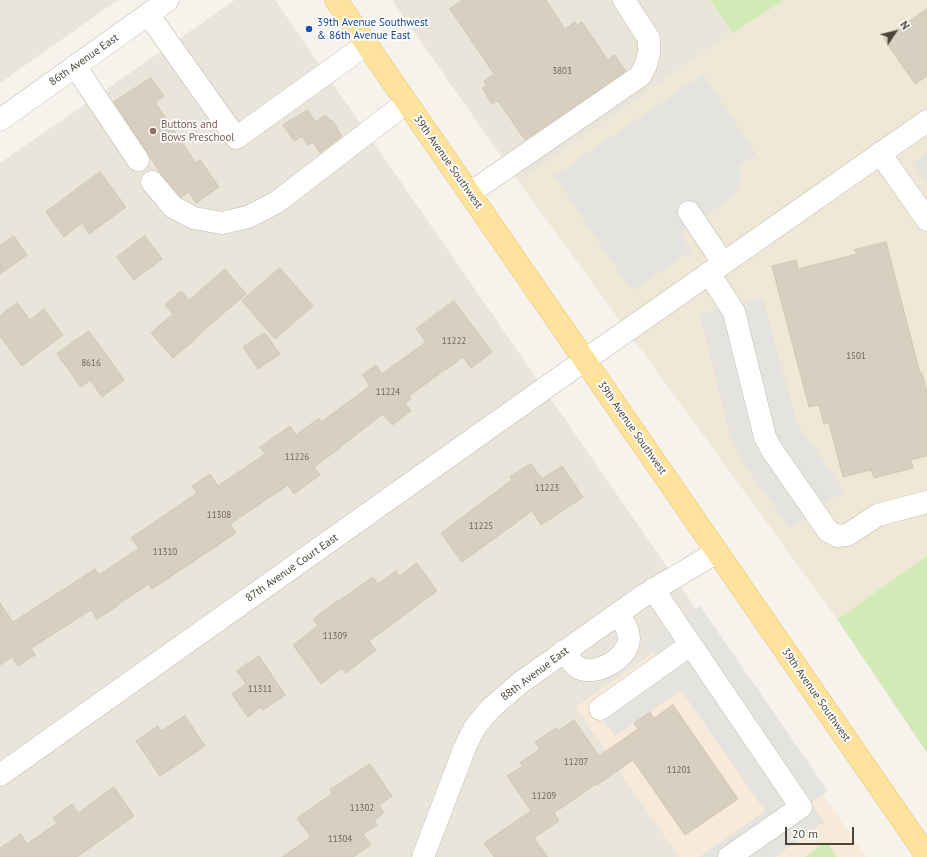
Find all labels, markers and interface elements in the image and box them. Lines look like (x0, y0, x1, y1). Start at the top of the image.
north arrow (875, 12, 915, 52)
place label: 39th Avenue Southwest & 86th Avenue East (317, 16, 428, 42)
text: N (897, 18, 913, 32)
marker: 39th Avenue Southwest & 86th Avenue East (304, 24, 314, 34)
street label: 86th Avenue East (47, 31, 121, 89)
house number: 3803 (552, 66, 572, 76)
street label: 39th Avenue Southwest (411, 113, 485, 211)
place label: Buttons and Bows Preschool (161, 118, 235, 144)
marker: Buttons and Bows Preschool (148, 126, 158, 136)
house number: 11222 (442, 336, 466, 346)
house number: 1501 (846, 351, 866, 361)
house number: 8616 (81, 358, 101, 368)
street label: 39th Avenue Southwest (595, 379, 669, 477)
house number: 11224 (376, 387, 400, 397)
house number: 11226 (285, 452, 309, 462)
house number: 11223 (535, 483, 559, 493)
house number: 11308 (207, 510, 231, 520)
house number: 11225 (469, 521, 493, 531)
street label: 87th Avenue Court East (243, 531, 341, 605)
house number: 11310 (153, 547, 177, 557)
house number: 11309 (323, 631, 347, 641)
street label: 88th Avenue East (498, 644, 572, 704)
street label: 39th Avenue Southwest (779, 646, 853, 744)
house number: 11311 (248, 684, 272, 694)
house number: 11207 (564, 757, 588, 767)
house number: 11201 (667, 765, 691, 775)
house number: 11209 (532, 791, 556, 801)
house number: 11302 (350, 803, 374, 813)
scale bar (787, 819, 856, 845)
text: 20 m (792, 826, 818, 841)
house number: 11304 (328, 834, 352, 844)

